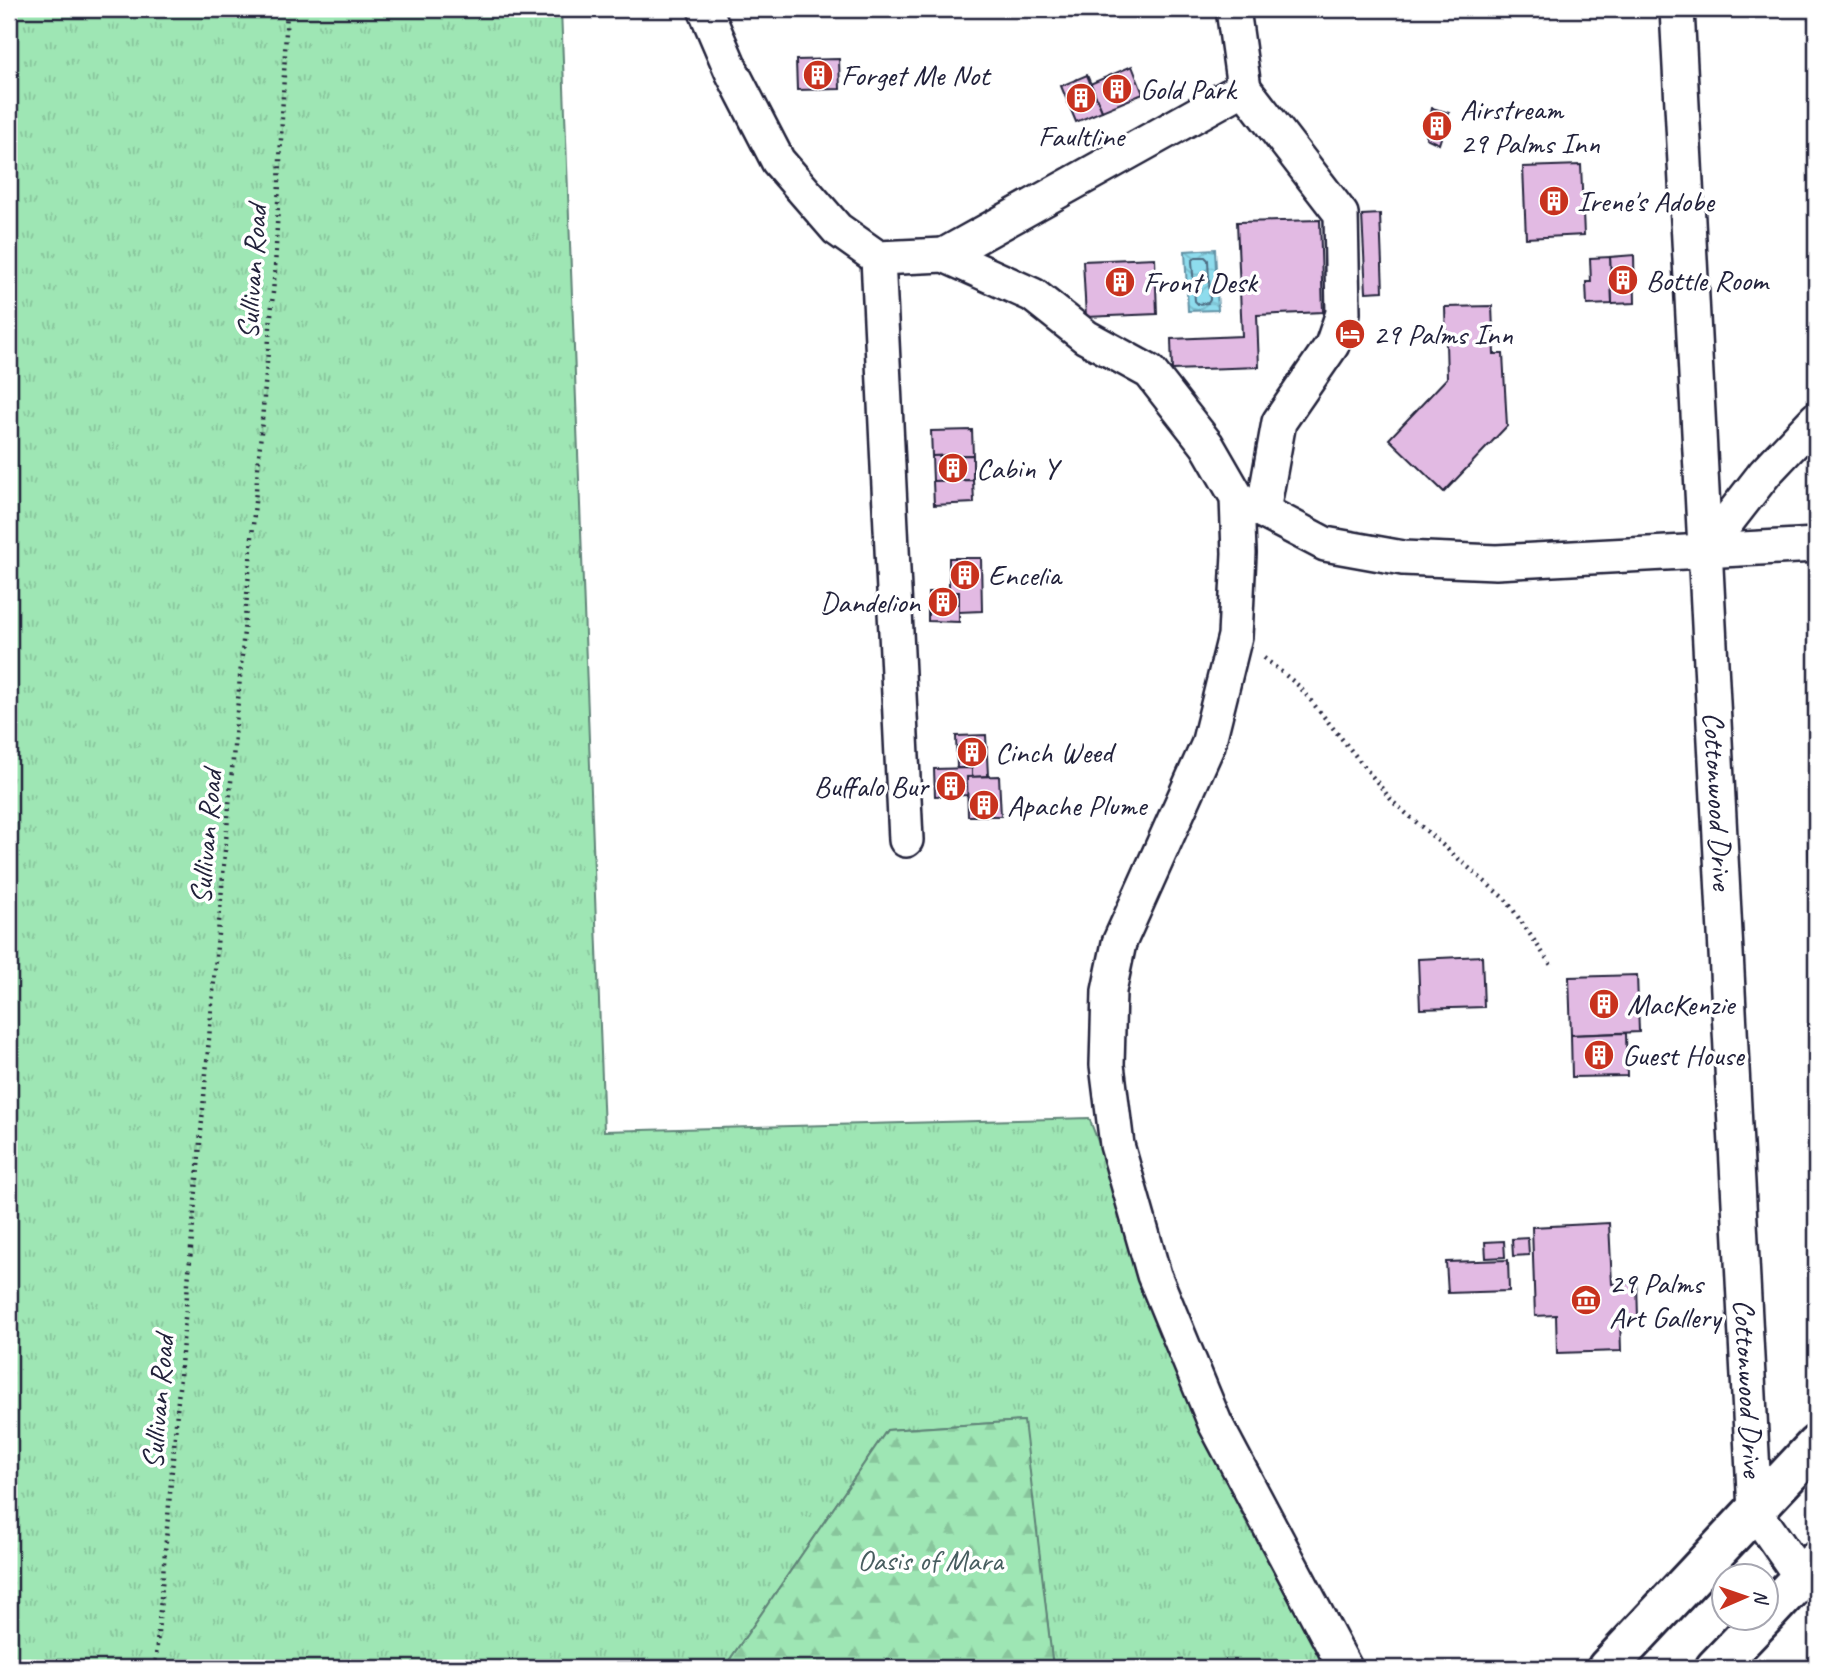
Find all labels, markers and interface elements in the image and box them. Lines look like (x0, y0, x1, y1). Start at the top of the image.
place label: Forget Me Not (841, 56, 992, 94)
building icon: Forget Me Not (801, 58, 835, 92)
place label: Gold Park (1140, 70, 1238, 108)
building icon: Gold Park (1100, 72, 1134, 106)
building icon: Faultline (1064, 81, 1098, 115)
place label: Airstream 29 Palms Inn (1460, 90, 1600, 162)
building icon: Airstream 29 Palms Inn (1420, 109, 1454, 143)
place label: Faultline (1038, 117, 1126, 155)
place label: Irene's Adobe (1577, 182, 1716, 220)
building icon: Irene's Adobe (1537, 184, 1571, 218)
street label: Sullivan Road (228, 199, 276, 340)
place label: Bottle Room (1646, 261, 1770, 299)
place label: Front Desk (1143, 263, 1259, 301)
building icon: Bottle Room (1606, 263, 1640, 297)
building icon: Front Desk (1103, 265, 1137, 299)
place label: 29 Palms Inn (1373, 315, 1513, 353)
hotel icon: 29 Palms Inn (1333, 317, 1367, 351)
place label: Cabin Y (976, 449, 1063, 487)
building icon: Cabin Y (936, 451, 970, 485)
place label: Encelia (988, 556, 1063, 594)
building icon: Encelia (948, 558, 982, 592)
place label: Dandelion (820, 583, 921, 621)
building icon: Dandelion (926, 585, 960, 619)
street label: Cottonwood Drive (1695, 711, 1742, 893)
place label: Cinch Weed (995, 733, 1117, 771)
building icon: Cinch Weed (955, 735, 989, 769)
street label: Sullivan Road (181, 764, 231, 906)
place label: Buffalo Bur (814, 767, 930, 805)
building icon: Buffalo Bur (934, 769, 968, 803)
place label: Apache Plume (1007, 786, 1148, 824)
building icon: Apache Plume (967, 788, 1001, 822)
place label: MacKenzie (1627, 985, 1737, 1023)
building icon: MacKenzie (1587, 987, 1621, 1021)
place label: Guest House (1622, 1036, 1746, 1074)
building icon: Guest House (1582, 1038, 1616, 1072)
place label: 29 Palms Art Gallery (1609, 1264, 1723, 1336)
museum icon: 29 Palms Art Gallery (1569, 1283, 1603, 1317)
street label: Cottonwood Drive (1725, 1298, 1772, 1480)
street label: Sullivan Road (133, 1329, 183, 1471)
park label: Oasis of Mara (857, 1541, 1005, 1579)
north arrow (1710, 1562, 1780, 1632)
text: N (1749, 1590, 1773, 1606)

